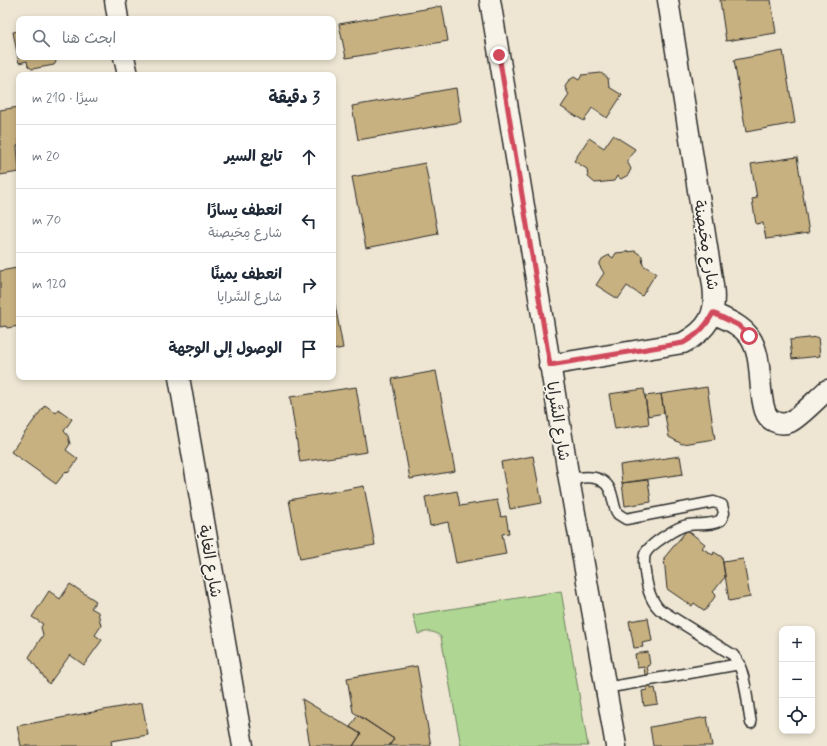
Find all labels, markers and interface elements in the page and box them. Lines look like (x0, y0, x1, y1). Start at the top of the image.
search box (16, 16, 336, 60)
icon: search (30, 27, 52, 49)
text: ابحث هنا (62, 29, 116, 49)
route end (490, 46, 508, 64)
text: 3 دقيقة (269, 87, 320, 109)
text: سيرًا · 210 m (32, 90, 98, 107)
icon: ahead (298, 146, 320, 168)
text: تابع السير (224, 147, 282, 167)
text: 20 m (32, 148, 60, 165)
street label: شارع مِحَيصنة (688, 199, 723, 292)
text: انعطف يسارًا (207, 201, 282, 221)
icon: left (298, 210, 320, 232)
text: 70 m (32, 212, 61, 229)
text: شارع مِحَيصنة (208, 225, 282, 242)
text: انعطف يمينًا (211, 265, 282, 285)
icon: right (298, 274, 320, 296)
text: 120 m (32, 276, 66, 293)
text: شارع السَّرايا (217, 289, 282, 306)
route start (740, 327, 758, 345)
icon: arrive (298, 338, 320, 360)
text: الوصول إلى الوجهة (168, 339, 282, 359)
street label: شارع السَّرايا (541, 380, 574, 462)
street label: شارع الغاية (193, 523, 226, 599)
map controls (779, 626, 815, 734)
button: + (779, 626, 815, 662)
button: − (779, 662, 815, 698)
button: locate (779, 698, 815, 734)

